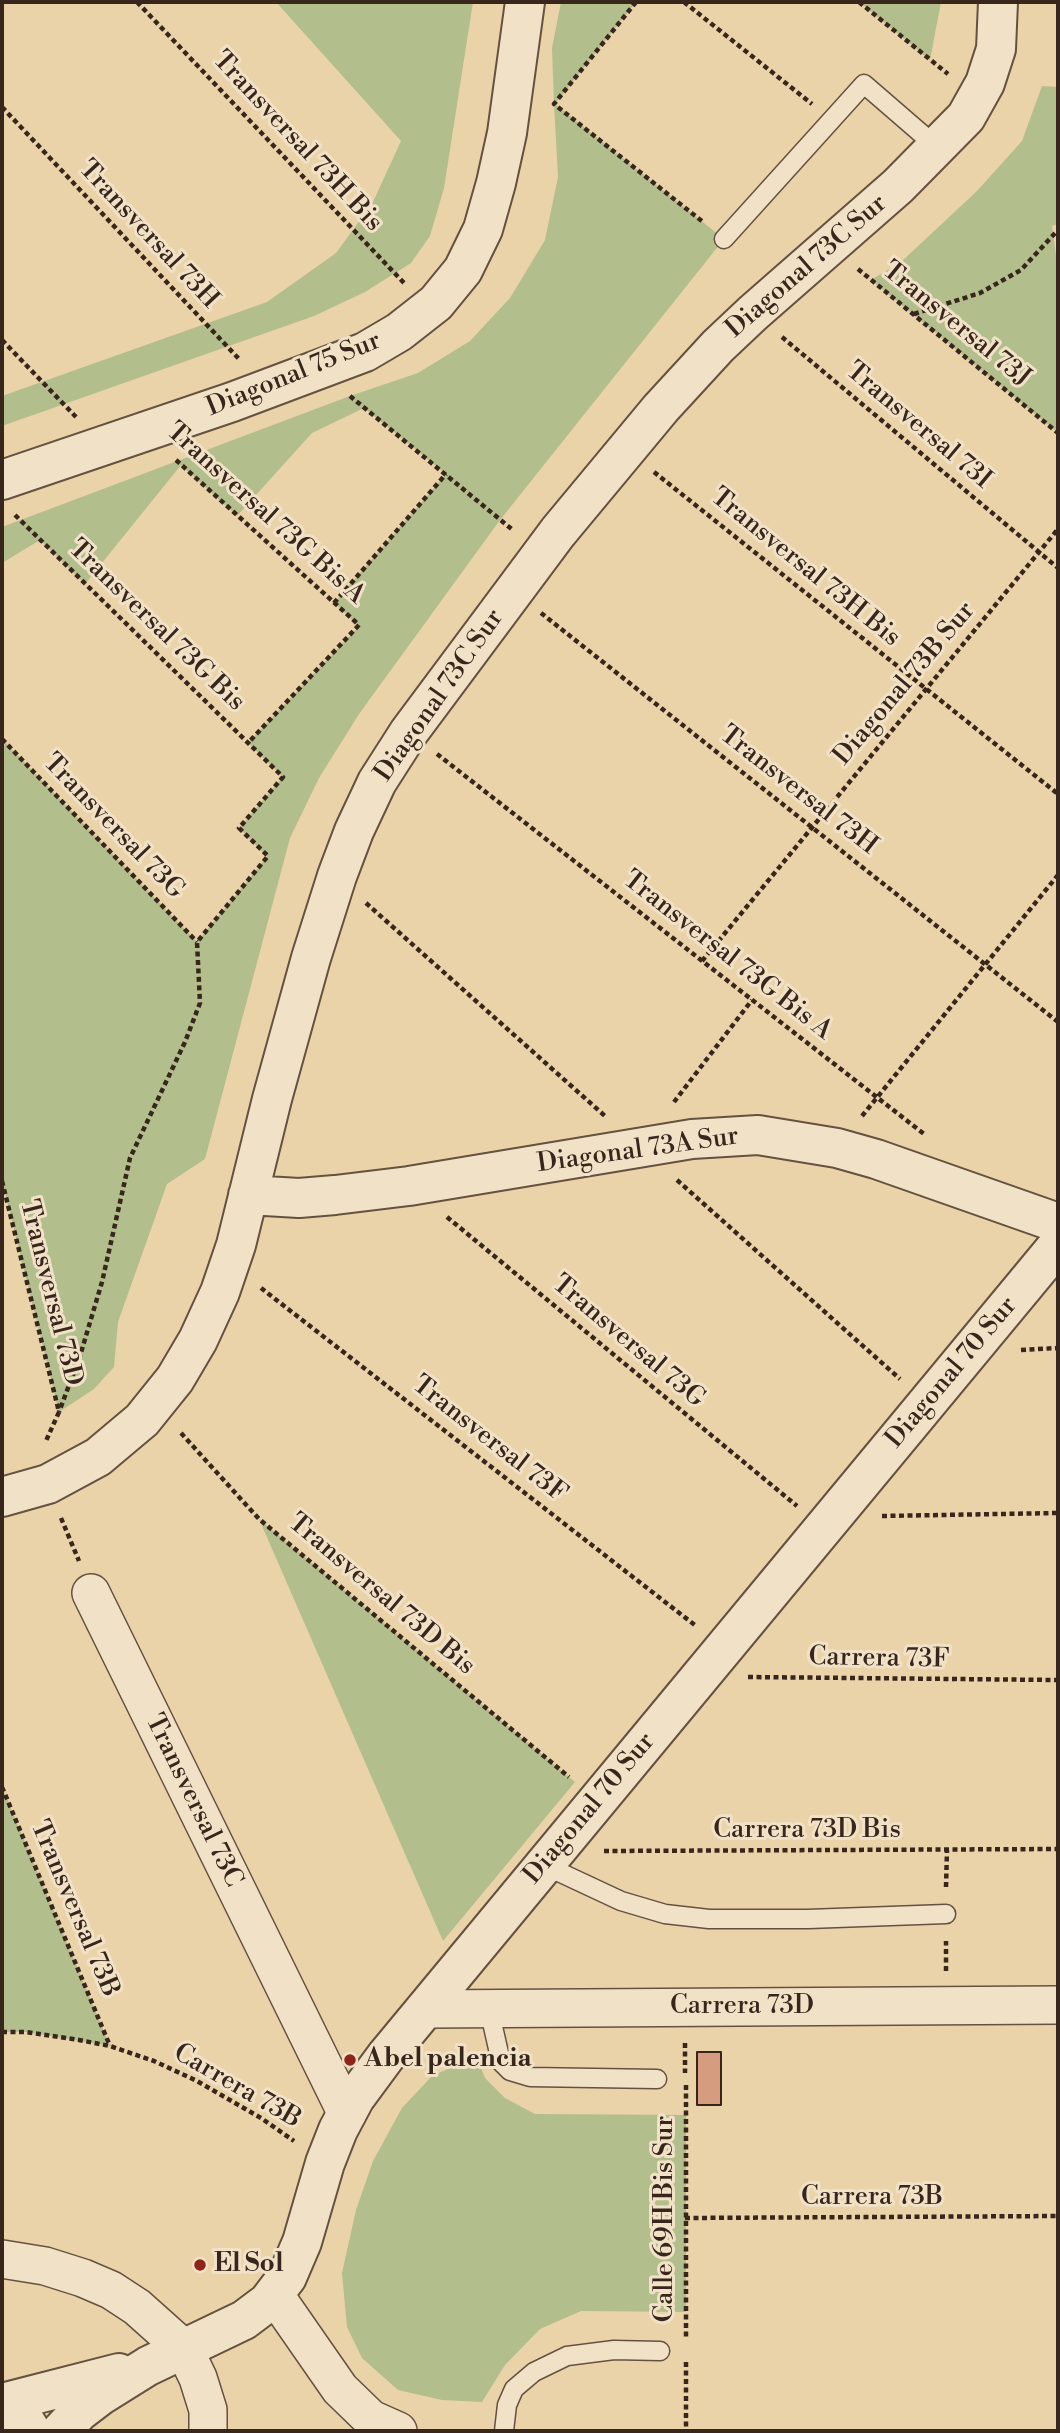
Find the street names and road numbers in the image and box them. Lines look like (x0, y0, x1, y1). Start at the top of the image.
street label: Transversal 73H Bis (205, 45, 389, 239)
street label: Transversal 73H (71, 154, 225, 316)
street label: Diagonal 73C Sur (720, 189, 894, 345)
street label: Transversal 73J (875, 255, 1037, 395)
street label: Diagonal 75 Sur (202, 326, 386, 424)
street label: Transversal 73I (839, 356, 997, 496)
street label: Transversal 73G Bis A (159, 417, 371, 611)
street label: Transversal 73H Bis (704, 482, 906, 654)
street label: Transversal 73G Bis (61, 534, 251, 718)
street label: Diagonal 73B Sur (828, 596, 982, 772)
street label: Diagonal 73C Sur (369, 604, 511, 788)
street label: Transversal 73H (713, 720, 883, 862)
street label: Transversal 73G (36, 748, 190, 906)
street label: Transversal 73G Bis A (616, 865, 838, 1047)
street label: Diagonal 73A Sur (535, 1121, 741, 1181)
street label: Transversal 73D (12, 1197, 88, 1389)
street label: Transversal 73G (545, 1269, 711, 1415)
street label: Diagonal 70 Sur (880, 1291, 1024, 1455)
street label: Transversal 73F (405, 1370, 573, 1510)
street label: Transversal 73D Bis (281, 1508, 481, 1682)
street label: Carrera 73F (808, 1642, 950, 1676)
street label: Transversal 73C (138, 1709, 248, 1893)
street label: Diagonal 70 Sur (518, 1727, 662, 1891)
street label: Carrera 73D Bis (713, 1815, 901, 1847)
street label: Transversal 73B (23, 1816, 125, 2002)
street label: Carrera 73D (670, 1991, 814, 2023)
street label: Carrera 73B (168, 2038, 306, 2136)
street label: Calle 69H Bis Sur (650, 2115, 682, 2323)
street label: Carrera 73B (801, 2182, 943, 2214)

